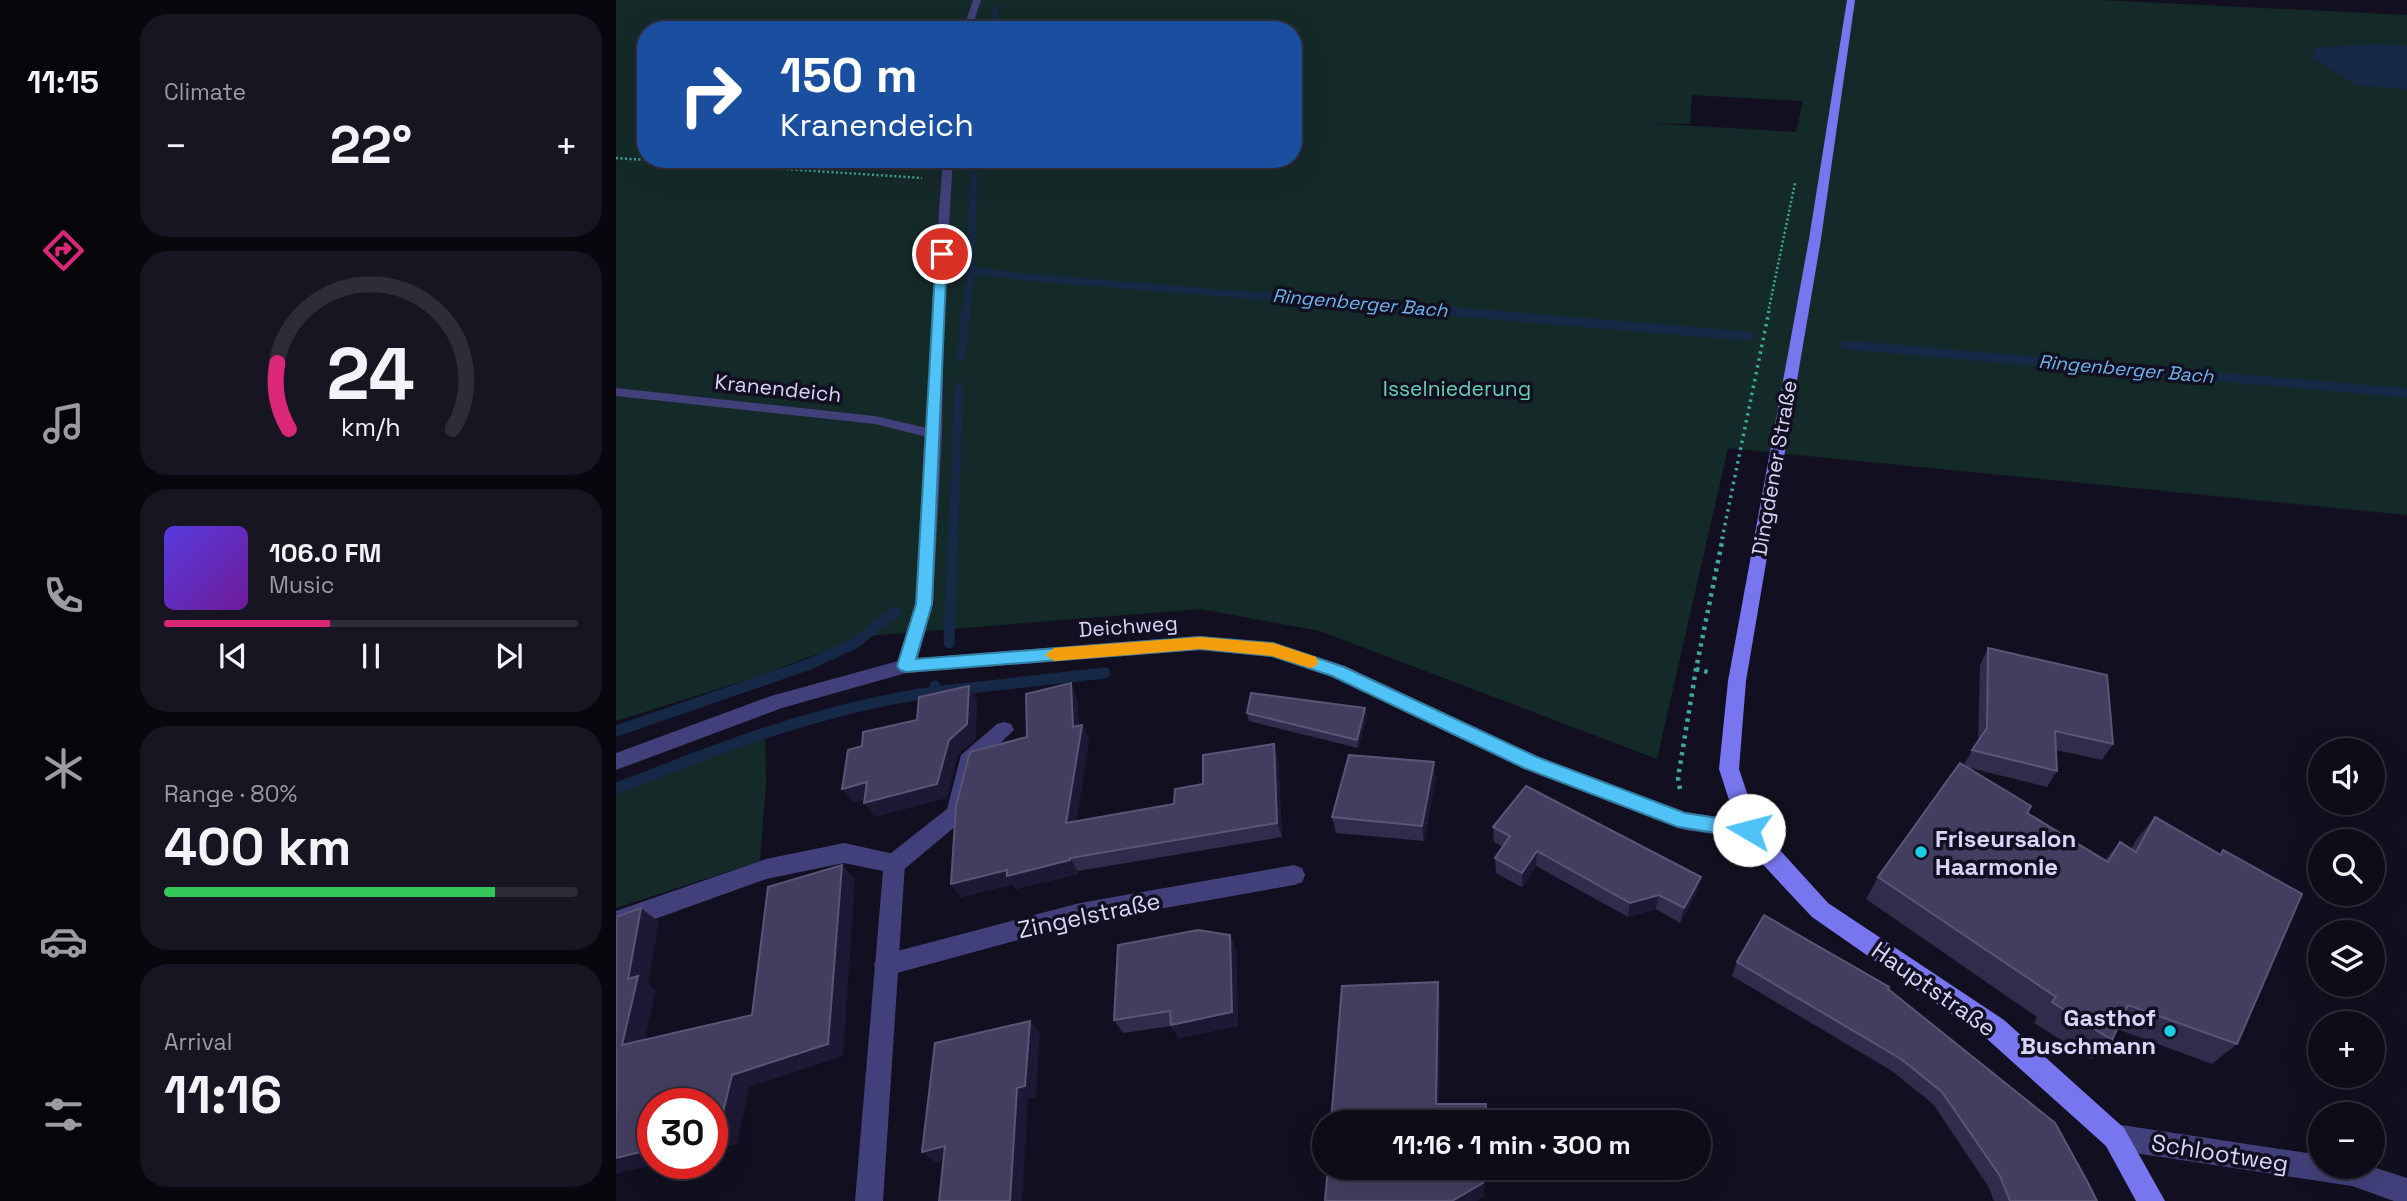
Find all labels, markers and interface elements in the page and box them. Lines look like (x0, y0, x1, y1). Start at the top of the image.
text: 150 m (780, 44, 918, 106)
icon: right (665, 49, 756, 140)
text: 11:15 (27, 62, 99, 102)
text: Climate (164, 77, 246, 107)
text: Kranendeich (780, 105, 974, 145)
text: 22° (330, 112, 412, 178)
text: − (164, 122, 188, 170)
text: + (554, 122, 578, 170)
pin (912, 224, 972, 284)
icon: directions (39, 226, 88, 275)
icon: arrive (923, 235, 961, 273)
water label: Ringenberger Bach (1272, 283, 1449, 323)
text: 24 (327, 328, 415, 421)
water label: Ringenberger Bach (2038, 349, 2215, 389)
street label: Kranendeich (713, 368, 843, 408)
park label: Isselniederung (1383, 375, 1531, 402)
street label: Dingdener Straße (1745, 378, 1803, 558)
icon: music (39, 399, 88, 448)
text: km/h (341, 411, 401, 443)
text: 106.0 FM (269, 536, 381, 570)
text: Music (269, 570, 334, 600)
icon: phone (39, 571, 88, 620)
street label: Deichweg (1077, 609, 1179, 643)
icon: previous (214, 637, 252, 675)
icon: pause (352, 637, 390, 675)
icon: next (490, 637, 528, 675)
map controls (2308, 738, 2385, 1179)
button: sound (2308, 738, 2385, 815)
icon: climate (39, 744, 88, 793)
text: Range · 80% (164, 779, 297, 809)
position arrow (1712, 793, 1786, 867)
text: 400 km (164, 814, 351, 880)
place label: Friseursalon Haarmonie (1935, 823, 2076, 882)
button: search (2308, 829, 2385, 906)
marker: Friseursalon Haarmonie (1913, 844, 1929, 860)
street label: Zingelstraße (1015, 885, 1163, 945)
icon: car (39, 917, 88, 966)
button: layers (2308, 920, 2385, 997)
street label: Hauptstraße (1866, 935, 2002, 1043)
place label: Gasthof Buschmann (2020, 1002, 2156, 1061)
button: + (2308, 1011, 2385, 1088)
marker: Gasthof Buschmann (2162, 1023, 2178, 1039)
text: Arrival (164, 1027, 232, 1057)
text: 11:16 (164, 1062, 282, 1128)
speed limit sign: 30 (637, 1088, 728, 1179)
icon: filters (39, 1090, 88, 1139)
button: − (2308, 1102, 2385, 1179)
street label: Schlootweg (2149, 1127, 2291, 1179)
text: 11:16 · 1 min · 300 m (1392, 1128, 1631, 1162)

